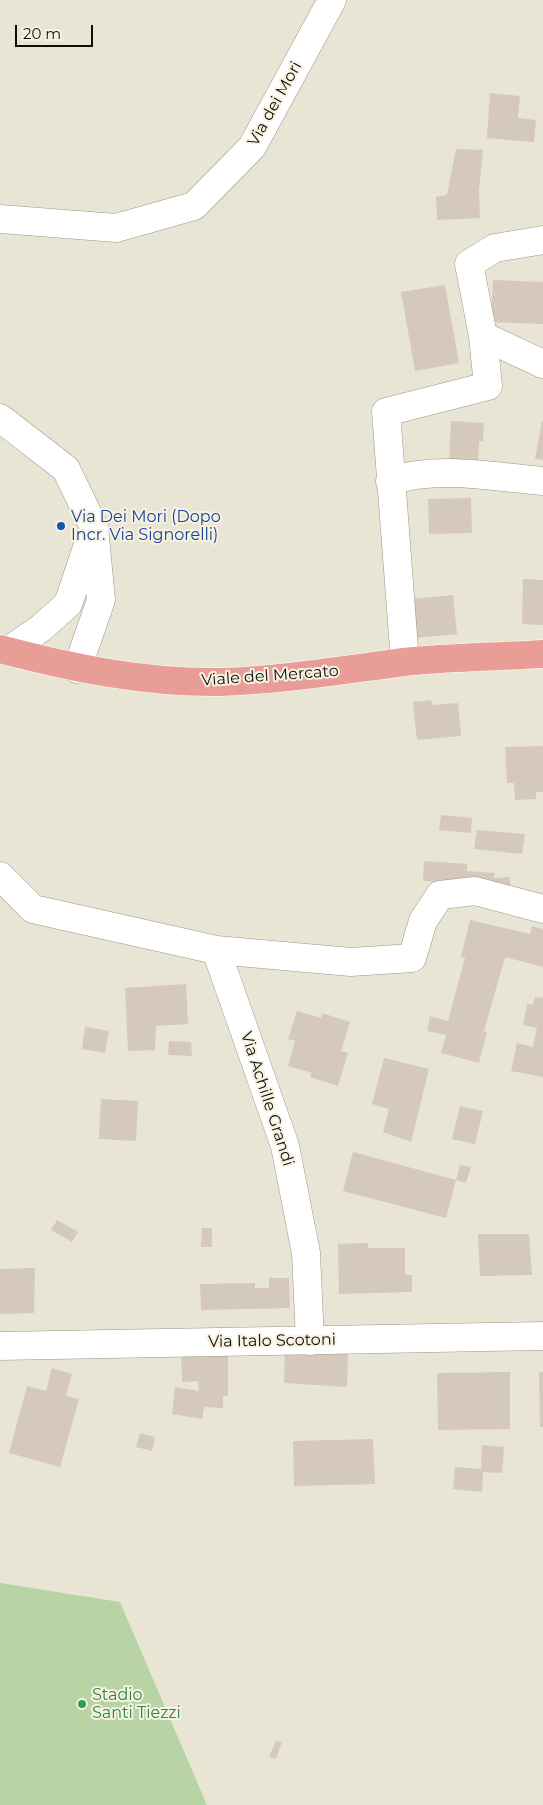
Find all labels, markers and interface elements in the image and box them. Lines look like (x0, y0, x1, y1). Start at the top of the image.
scale bar (18, 15, 95, 47)
text: 20 m (23, 24, 61, 43)
street label: Via dei Mori (244, 58, 306, 150)
place label: Via Dei Mori (Dopo Incr. Via Signorelli) (71, 507, 221, 545)
marker: Via Dei Mori (Dopo Incr. Via Signorelli) (55, 520, 67, 532)
street label: Viale del Mercato (201, 662, 339, 690)
street label: Via Achille Grandi (236, 1029, 298, 1169)
street label: Via Italo Scotoni (208, 1330, 336, 1352)
place label: Stadio Santi Tiezzi (92, 1685, 181, 1723)
marker: Stadio Santi Tiezzi (76, 1698, 88, 1710)

